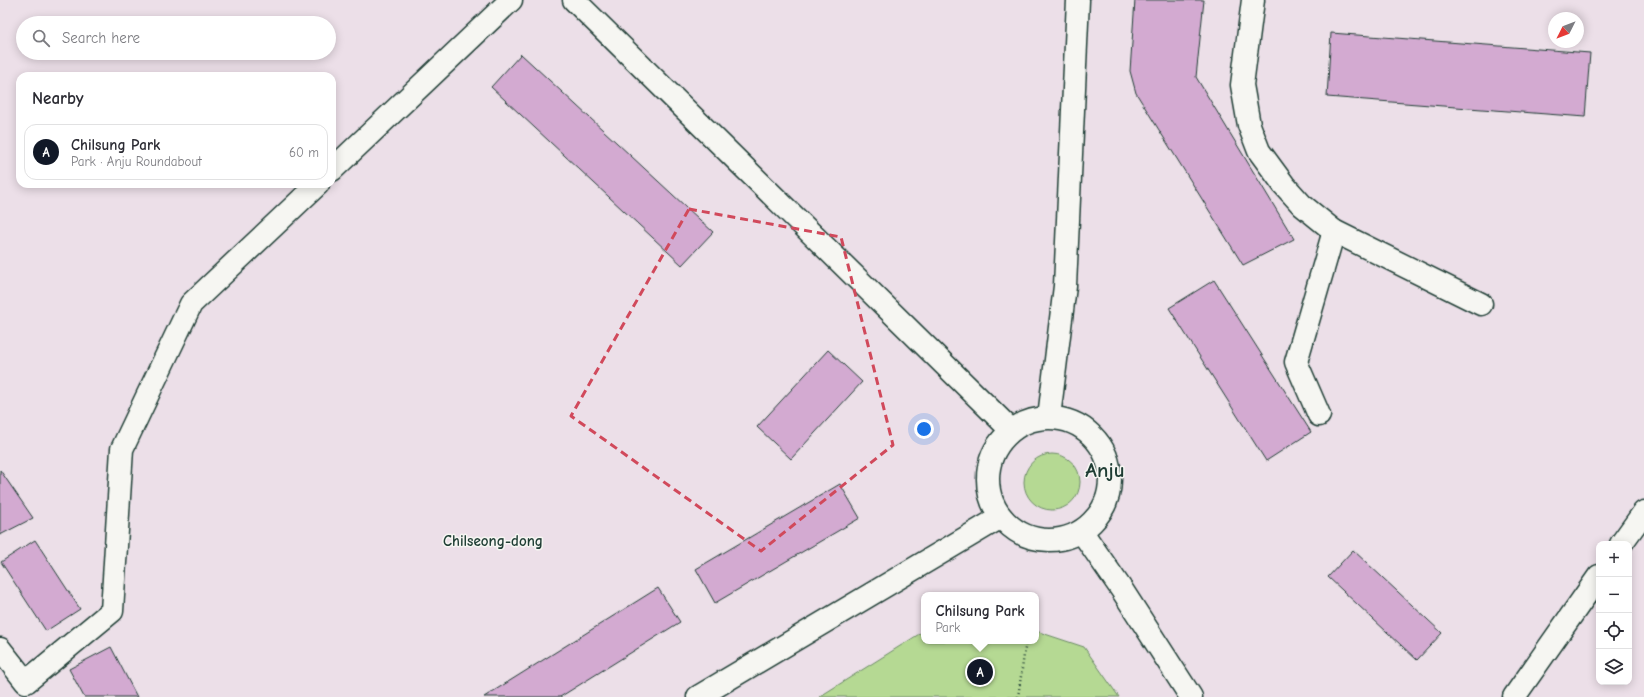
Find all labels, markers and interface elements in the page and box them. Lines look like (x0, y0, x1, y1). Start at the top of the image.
north arrow (1548, 12, 1584, 48)
search box (16, 16, 336, 60)
icon: search (30, 27, 52, 49)
text: Search here (62, 29, 140, 47)
text: Nearby (32, 89, 83, 108)
text: Chilsung Park (71, 136, 160, 154)
text: A (42, 145, 50, 160)
text: 60 m (289, 145, 319, 160)
text: Park · Anju Roundabout (71, 154, 202, 169)
your location (914, 419, 934, 439)
district label: Anju (1085, 458, 1125, 482)
district label: Chilseong-dong (443, 532, 543, 550)
map controls (1596, 541, 1632, 685)
button: + (1596, 541, 1632, 577)
button: − (1596, 577, 1632, 613)
popup (921, 592, 1039, 644)
text: Chilsung Park (935, 602, 1025, 620)
button: locate (1596, 613, 1632, 649)
text: Park (935, 620, 960, 635)
button: layers (1596, 649, 1632, 685)
pin: A (967, 657, 993, 687)

